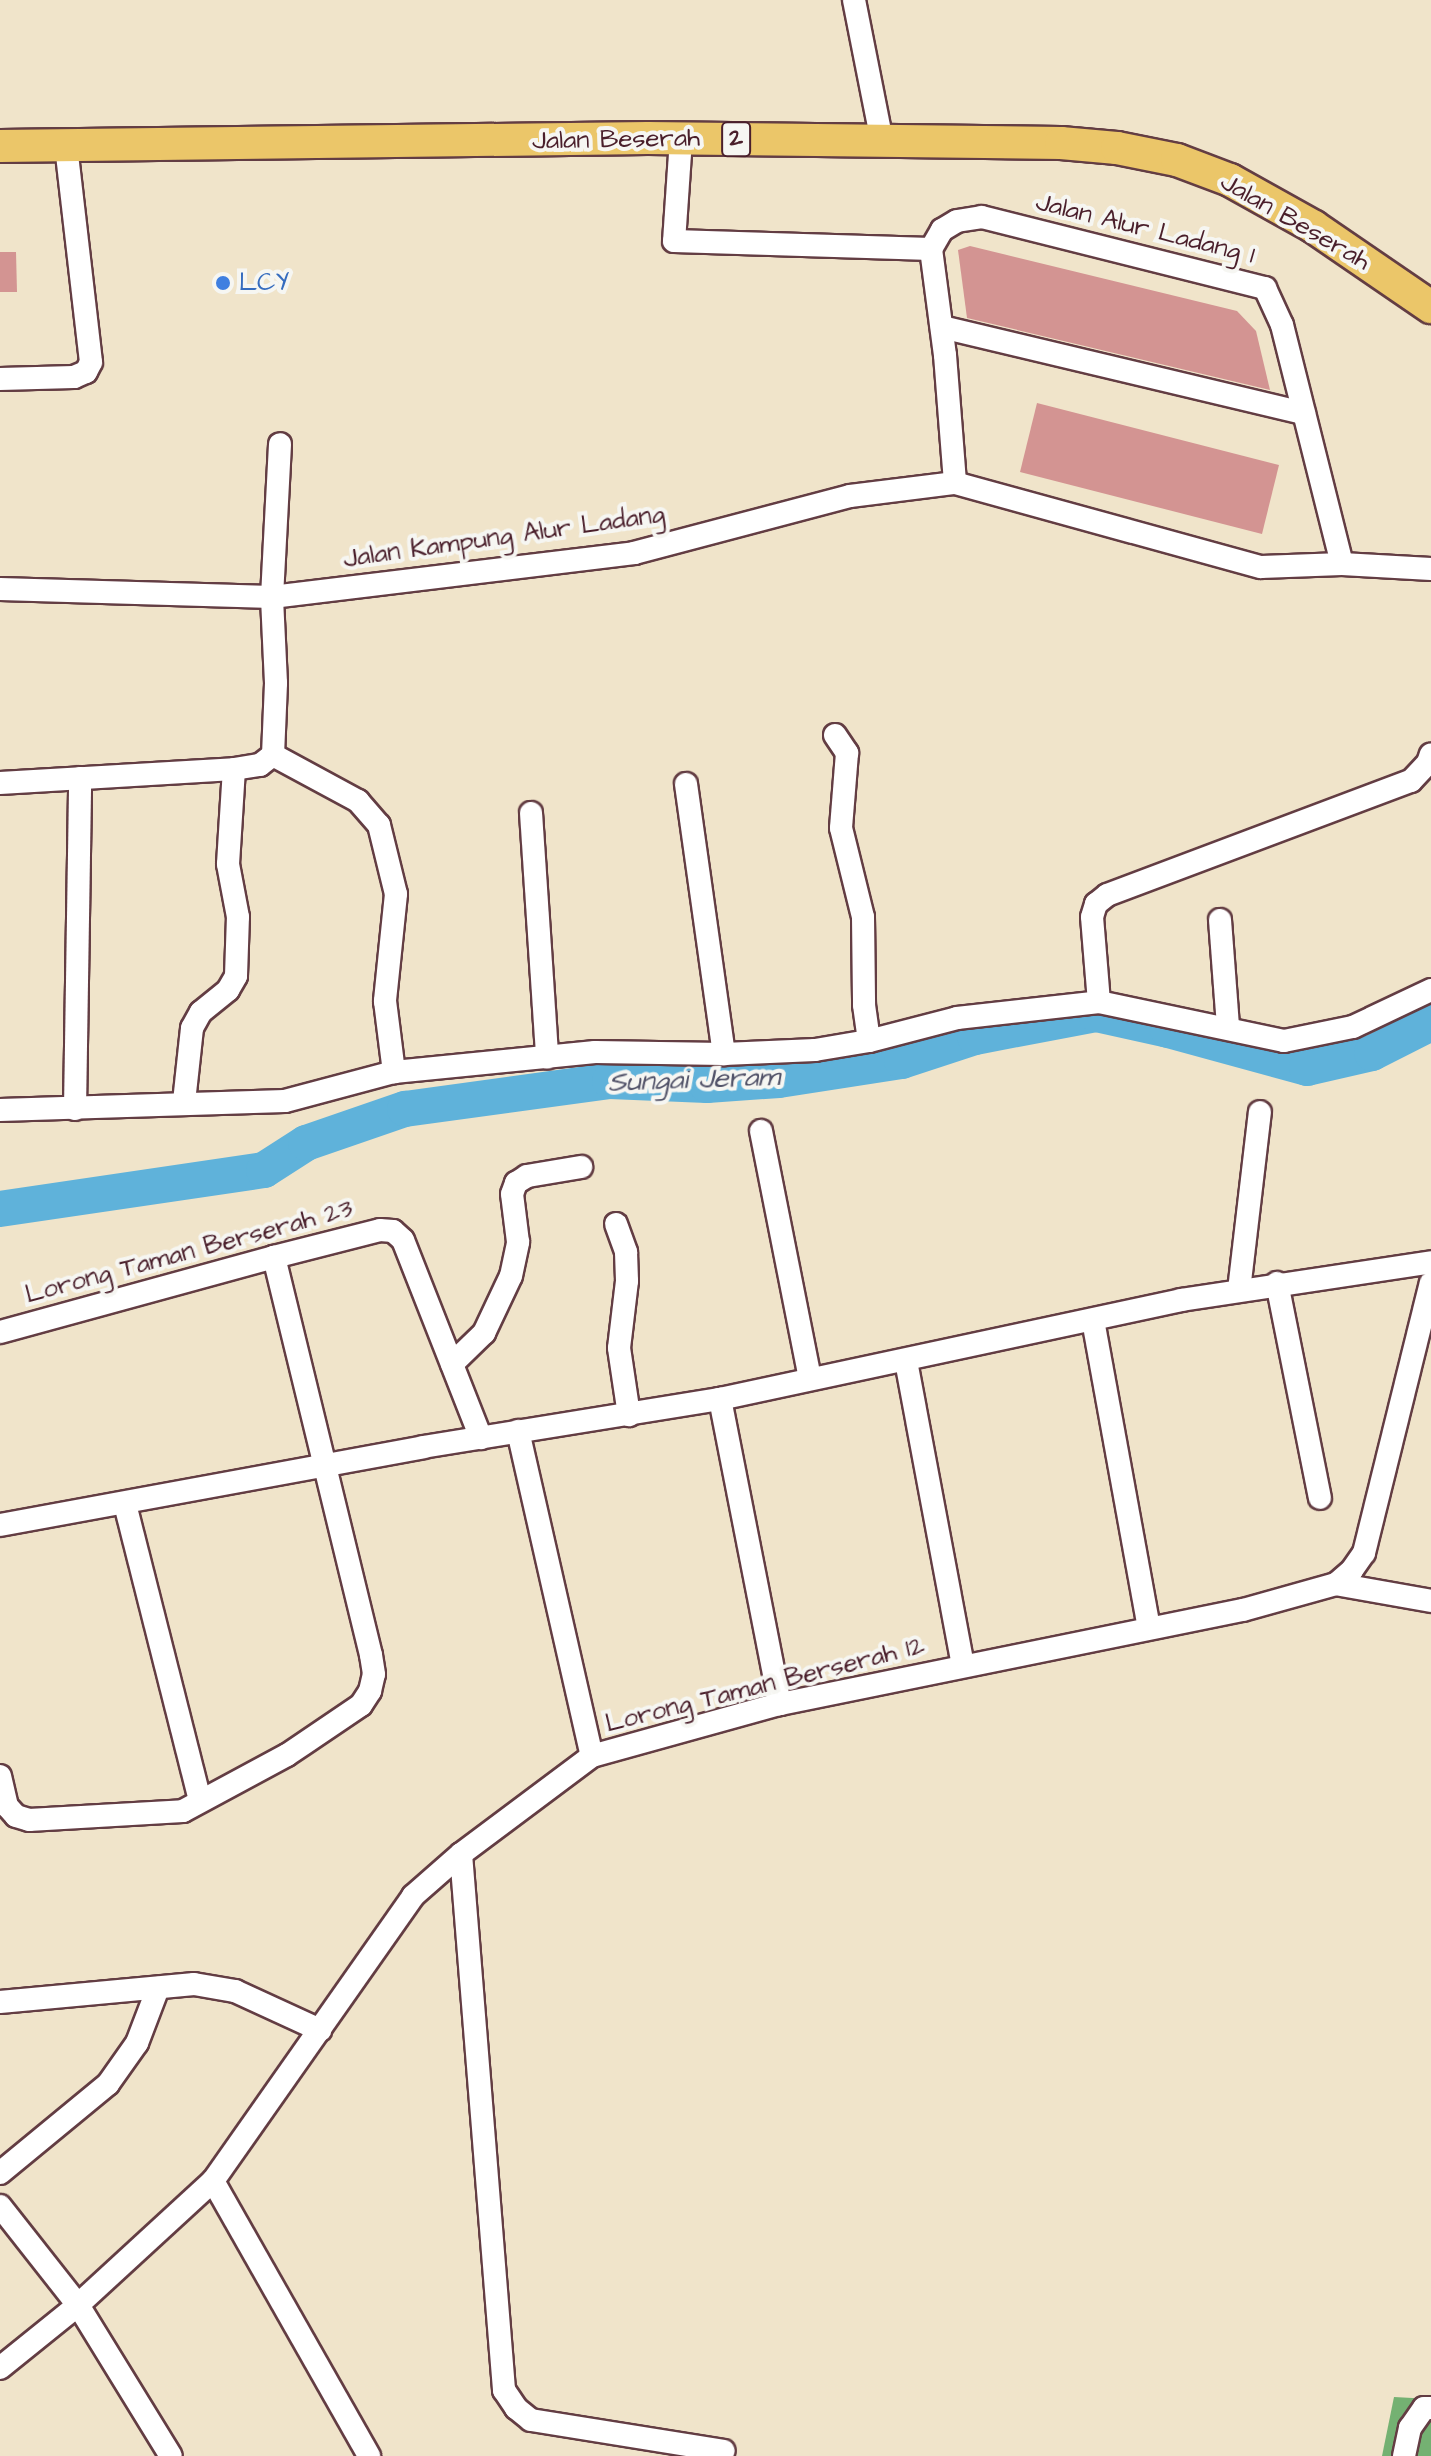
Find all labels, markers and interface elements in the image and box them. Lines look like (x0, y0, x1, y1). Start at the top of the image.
road number: 2 (720, 119, 752, 159)
street label: Jalan Beserah (532, 123, 700, 157)
street label: Jalan Beserah (1215, 167, 1375, 277)
street label: Jalan Alur Ladang 1 (1032, 187, 1258, 271)
place label: LCY (239, 267, 289, 299)
marker: LCY (214, 274, 232, 292)
street label: Jalan Kampung Alur Ladang (341, 499, 667, 575)
water label: Sungai Jeram (608, 1060, 780, 1100)
street label: Lorong Taman Berserah 23 (22, 1193, 356, 1311)
street label: Lorong Taman Berserah 12 (602, 1630, 928, 1740)

